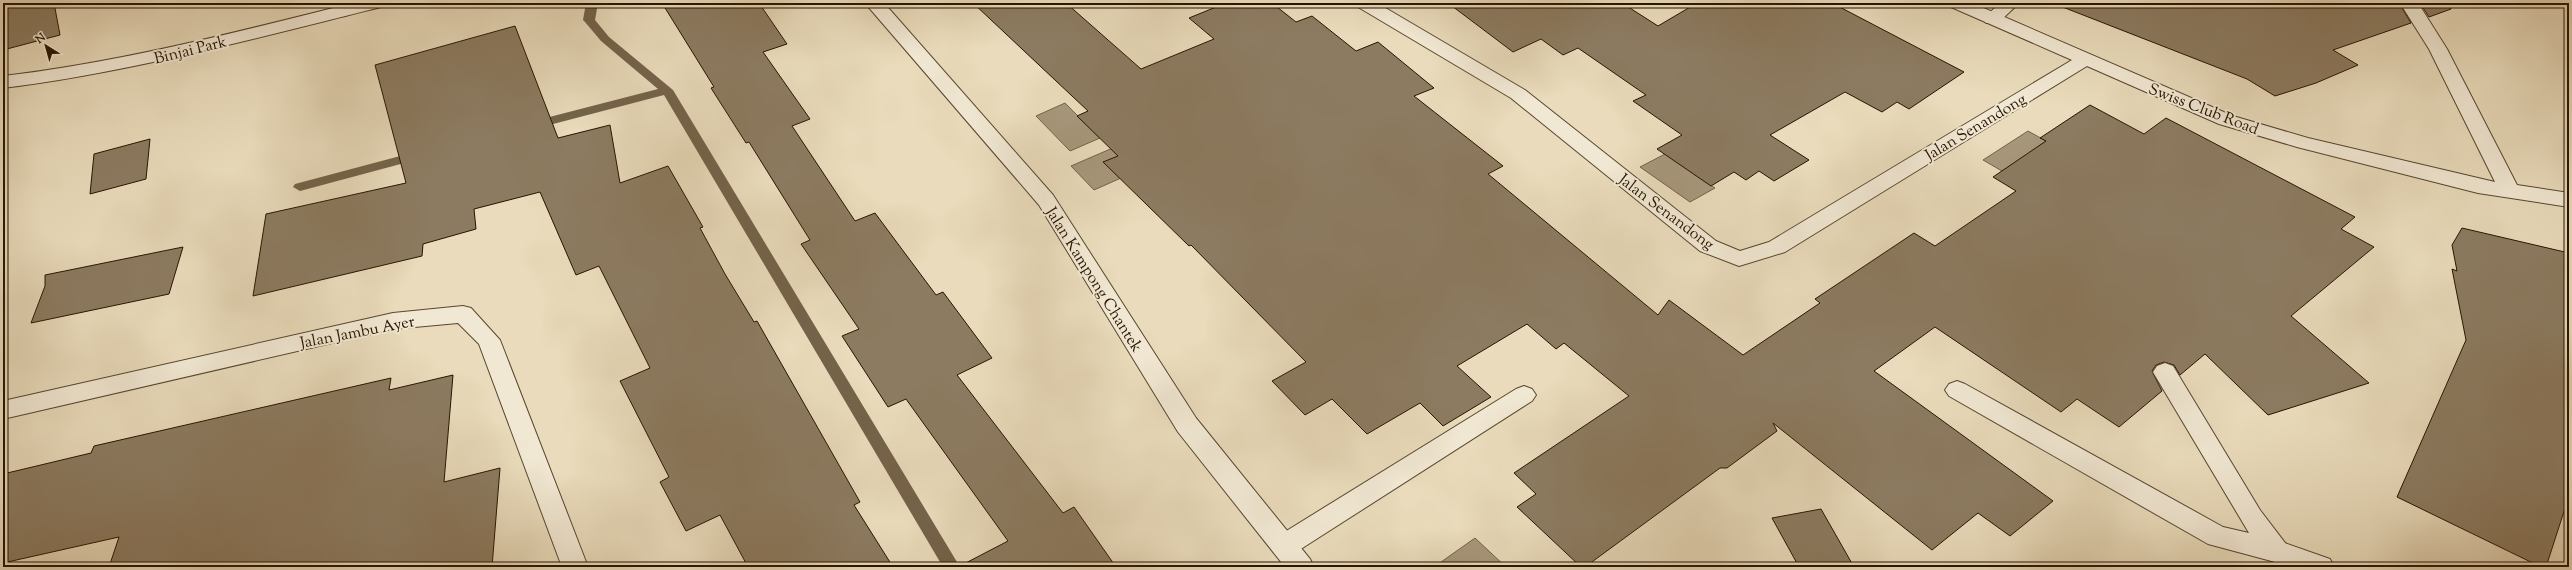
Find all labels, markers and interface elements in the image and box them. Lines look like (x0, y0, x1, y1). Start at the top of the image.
north arrow (26, 26, 66, 66)
text: N (31, 30, 49, 48)
street label: Binjai Park (152, 31, 230, 72)
street label: Swiss Club Road (2145, 79, 2262, 142)
street label: Jalan Senandong (1920, 89, 2031, 168)
street label: Jalan Senandong (1612, 169, 1718, 257)
street label: Jalan Kampong Chantek (1038, 202, 1147, 358)
street label: Jalan Jambu Ayer (297, 311, 417, 356)

